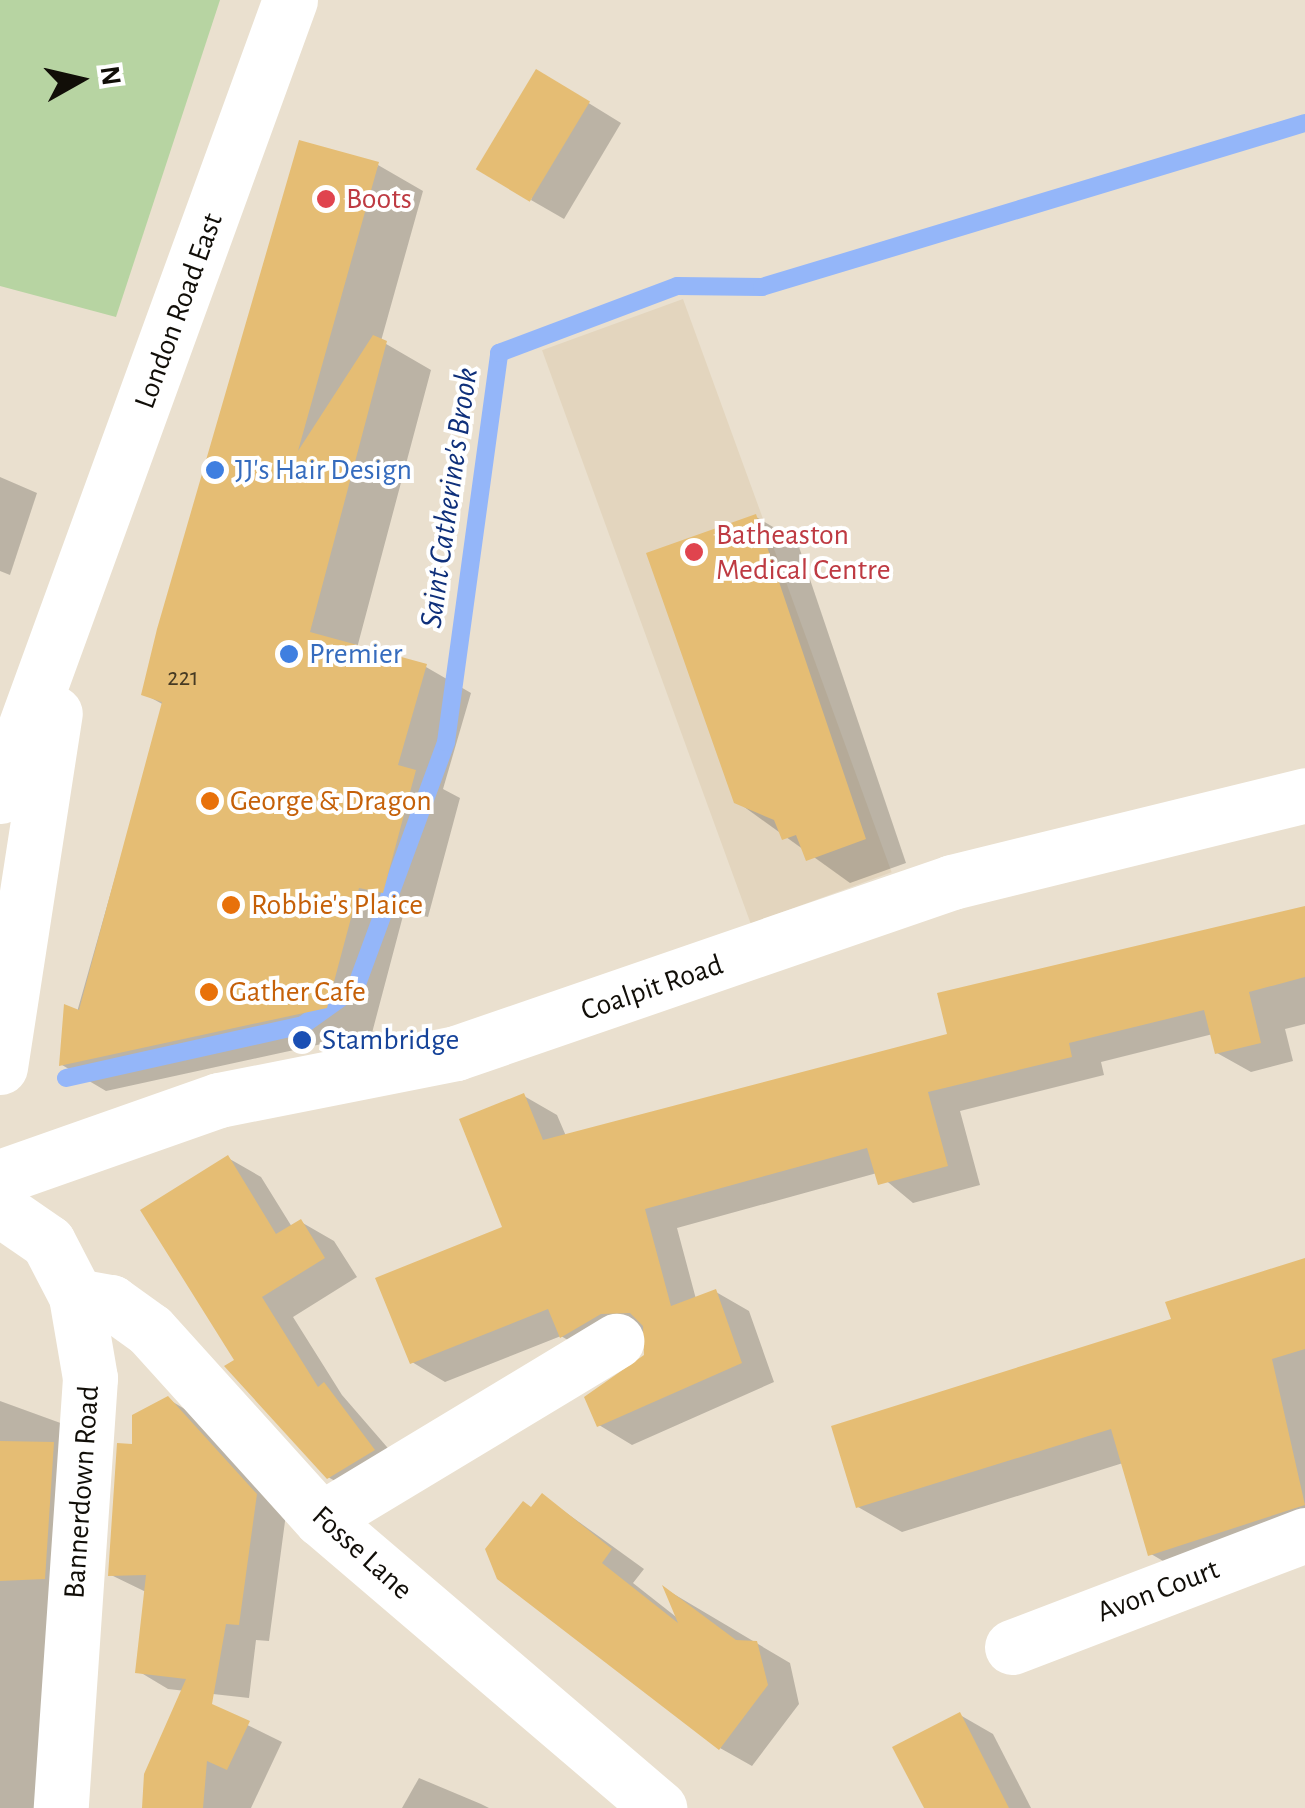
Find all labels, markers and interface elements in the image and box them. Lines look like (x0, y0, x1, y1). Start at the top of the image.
north arrow (30, 30, 130, 130)
text: N (94, 64, 125, 87)
place label: Boots (346, 181, 412, 217)
marker: Boots (315, 188, 337, 210)
street label: London Road East (127, 208, 231, 414)
water label: Saint Catherine's Brook (412, 365, 486, 631)
place label: JJ's Hair Design (235, 452, 412, 488)
marker: JJ's Hair Design (204, 459, 226, 481)
place label: Batheaston Medical Centre (716, 517, 891, 588)
marker: Batheaston Medical Centre (681, 539, 707, 565)
place label: Premier (309, 636, 402, 672)
marker: Premier (278, 643, 300, 665)
house number: 221 (167, 663, 199, 693)
place label: George & Dragon (230, 783, 432, 819)
marker: George & Dragon (199, 790, 221, 812)
place label: Robbie's Plaice (251, 887, 423, 923)
marker: Robbie's Plaice (220, 894, 242, 916)
street label: Coalpit Road (576, 947, 728, 1029)
place label: Gather Cafe (229, 974, 366, 1010)
marker: Gather Cafe (198, 981, 220, 1003)
place label: Stambridge (322, 1022, 459, 1058)
marker: Stambridge (291, 1029, 313, 1051)
street label: Bannerdown Road (57, 1384, 107, 1600)
street label: Fosse Lane (304, 1498, 420, 1608)
street label: Avon Court (1092, 1551, 1224, 1631)

